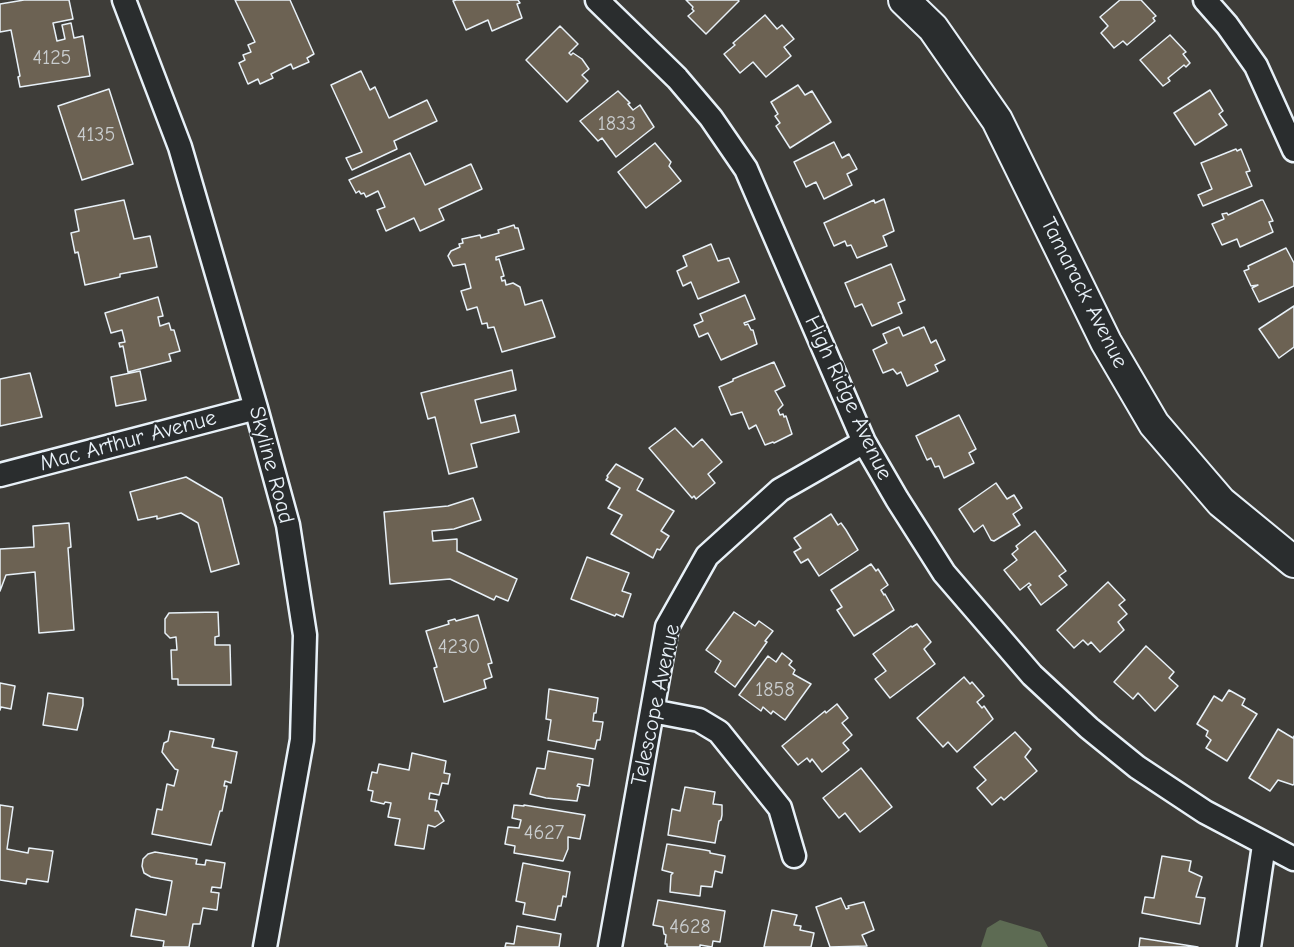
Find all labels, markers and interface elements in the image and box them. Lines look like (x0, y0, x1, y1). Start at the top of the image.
house number: 4125 (33, 46, 71, 70)
house number: 1833 (598, 112, 636, 136)
house number: 4135 (77, 123, 115, 147)
street label: Tamarack Avenue (1035, 213, 1133, 373)
street label: High Ridge Avenue (798, 312, 898, 484)
street label: Skyline Road (243, 403, 299, 527)
street label: Mac Arthur Avenue (37, 405, 219, 477)
street label: Telescope Avenue (626, 622, 686, 788)
house number: 4230 (438, 635, 480, 659)
house number: 1858 (755, 678, 795, 702)
house number: 4627 (524, 821, 564, 845)
house number: 4628 (669, 915, 711, 939)

